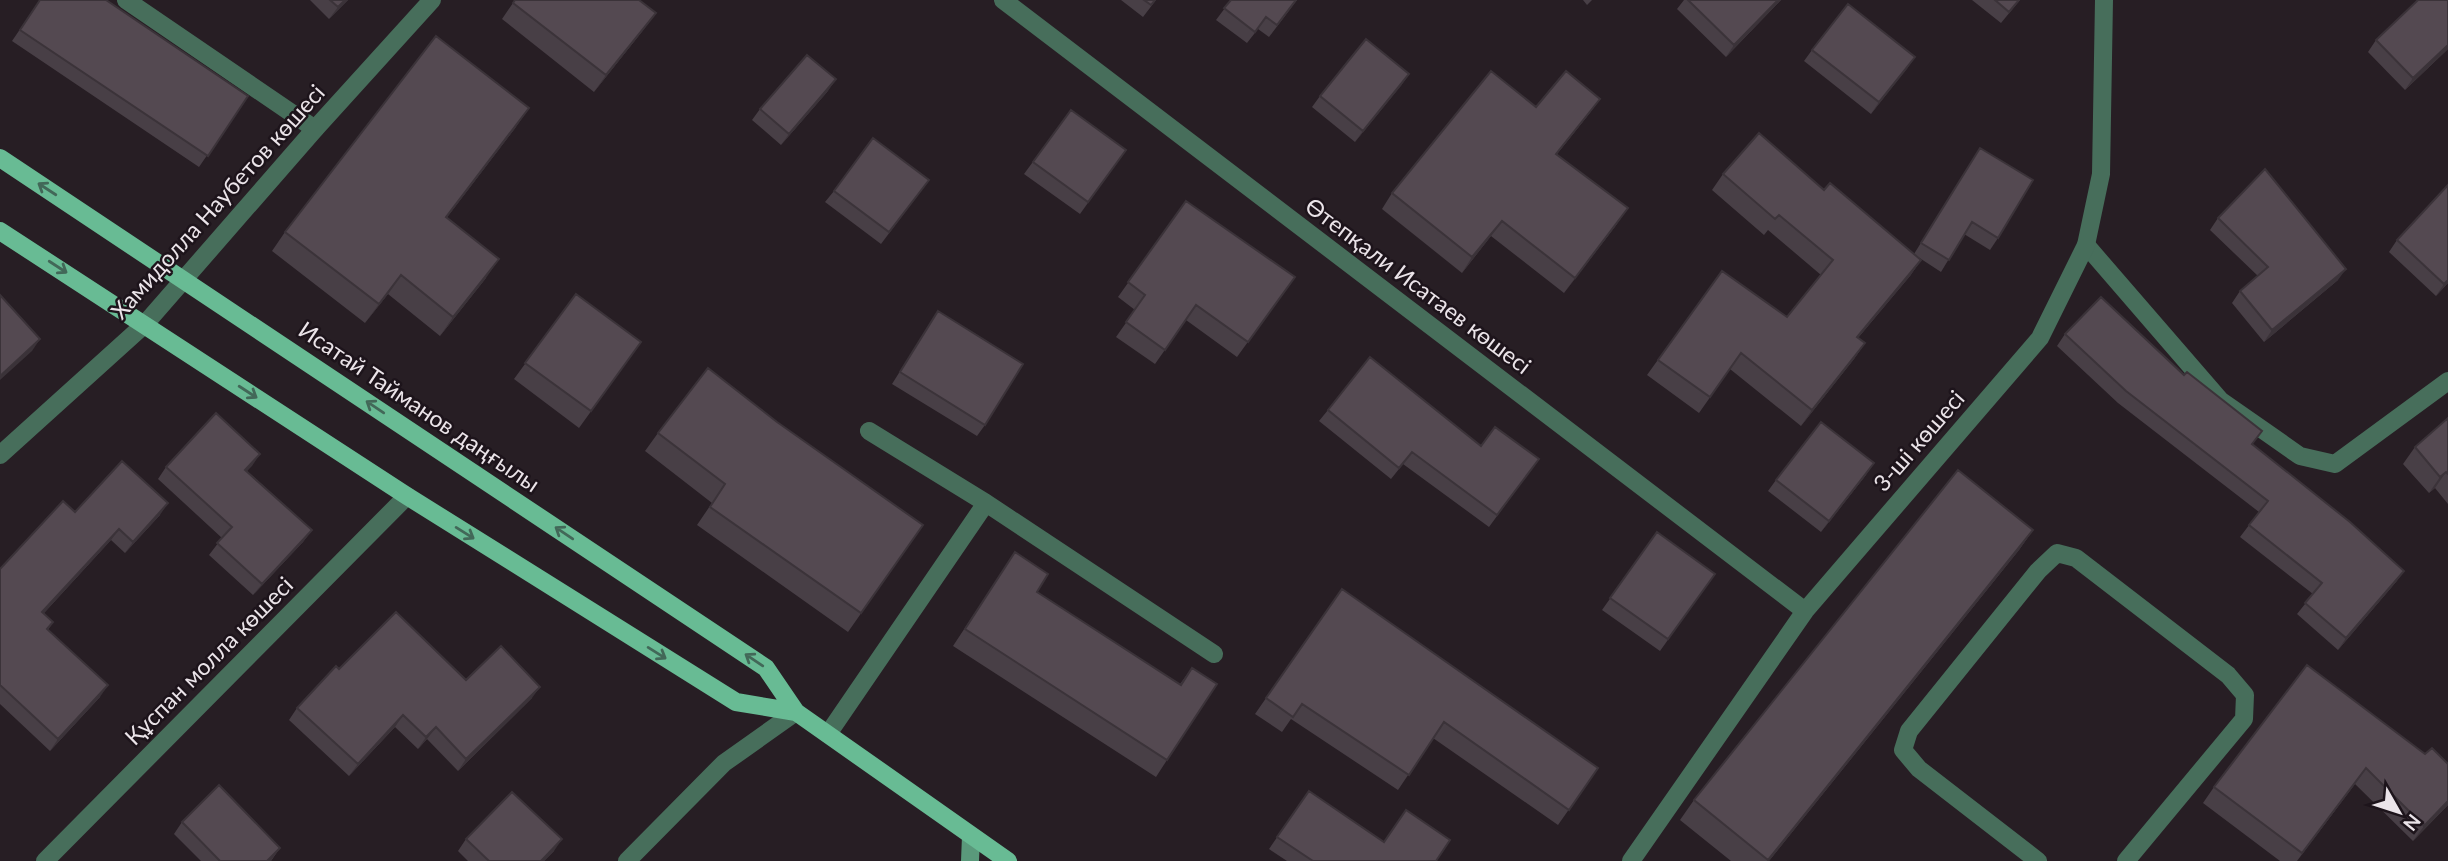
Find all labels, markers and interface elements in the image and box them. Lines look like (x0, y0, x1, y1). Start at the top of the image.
street label: Хамидолла Наубетов көшесі (105, 78, 330, 324)
one-way arrow (37, 182, 57, 196)
street label: Өтепқали Исатаев көшесі (1300, 191, 1537, 379)
one-way arrow (47, 261, 67, 275)
street label: Исатай Тайманов даңғылы (294, 315, 545, 497)
one-way arrow (238, 384, 257, 399)
street label: 3-ші көшесі (1867, 384, 1970, 496)
one-way arrow (366, 400, 385, 414)
one-way arrow (454, 526, 474, 540)
one-way arrow (555, 526, 575, 540)
street label: Құспан молла көшесі (118, 570, 298, 750)
one-way arrow (647, 647, 667, 661)
one-way arrow (744, 652, 764, 666)
north arrow (2364, 777, 2434, 847)
text: N (2399, 810, 2426, 836)

